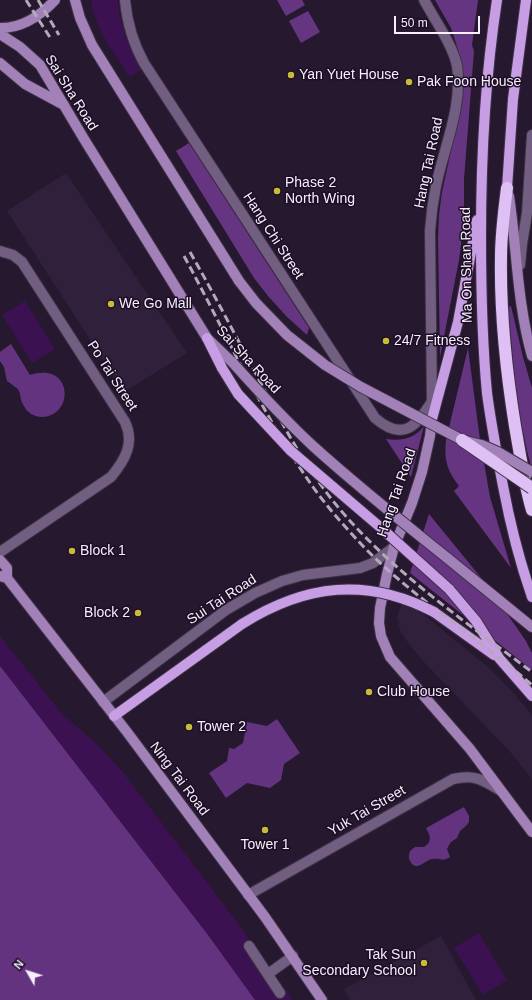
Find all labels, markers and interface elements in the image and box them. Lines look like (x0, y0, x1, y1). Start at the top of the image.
scale bar (396, 8, 482, 34)
text: 50 m (401, 16, 428, 30)
street label: Sai Sha Road (41, 52, 101, 134)
place label: Yan Yuet House (299, 67, 399, 83)
marker: Yan Yuet House (286, 70, 296, 80)
place label: Pak Foon House (417, 74, 521, 90)
marker: Pak Foon House (404, 77, 414, 87)
street label: Hang Tai Road (411, 116, 447, 210)
place label: Phase 2 North Wing (285, 175, 355, 208)
marker: Phase 2 North Wing (272, 186, 282, 196)
street label: Hang Chi Street (239, 190, 307, 282)
street label: Ma On Shan Road (458, 207, 476, 323)
place label: We Go Mall (119, 296, 192, 312)
marker: We Go Mall (106, 299, 116, 309)
street label: Sai Sha Road (212, 323, 284, 397)
place label: 24/7 Fitness (394, 333, 470, 349)
marker: 24/7 Fitness (381, 336, 391, 346)
street label: Po Tai Street (83, 338, 141, 414)
street label: Hang Tai Road (374, 446, 420, 540)
place label: Block 1 (80, 543, 126, 559)
marker: Block 1 (67, 546, 77, 556)
street label: Sui Tai Road (184, 571, 260, 629)
place label: Block 2 (84, 605, 130, 621)
marker: Block 2 (133, 608, 143, 618)
place label: Club House (377, 684, 450, 700)
marker: Club House (364, 687, 374, 697)
place label: Tower 2 (197, 719, 246, 735)
marker: Tower 2 (184, 722, 194, 732)
street label: Ning Tai Road (146, 739, 212, 819)
street label: Yuk Tai Street (325, 782, 409, 840)
marker: Tower 1 (260, 825, 270, 835)
place label: Tower 1 (240, 837, 290, 853)
place label: Tak Sun Secondary School (302, 947, 416, 980)
north arrow (8, 952, 48, 992)
text: N (12, 958, 26, 971)
marker: Tak Sun Secondary School (419, 958, 429, 968)

